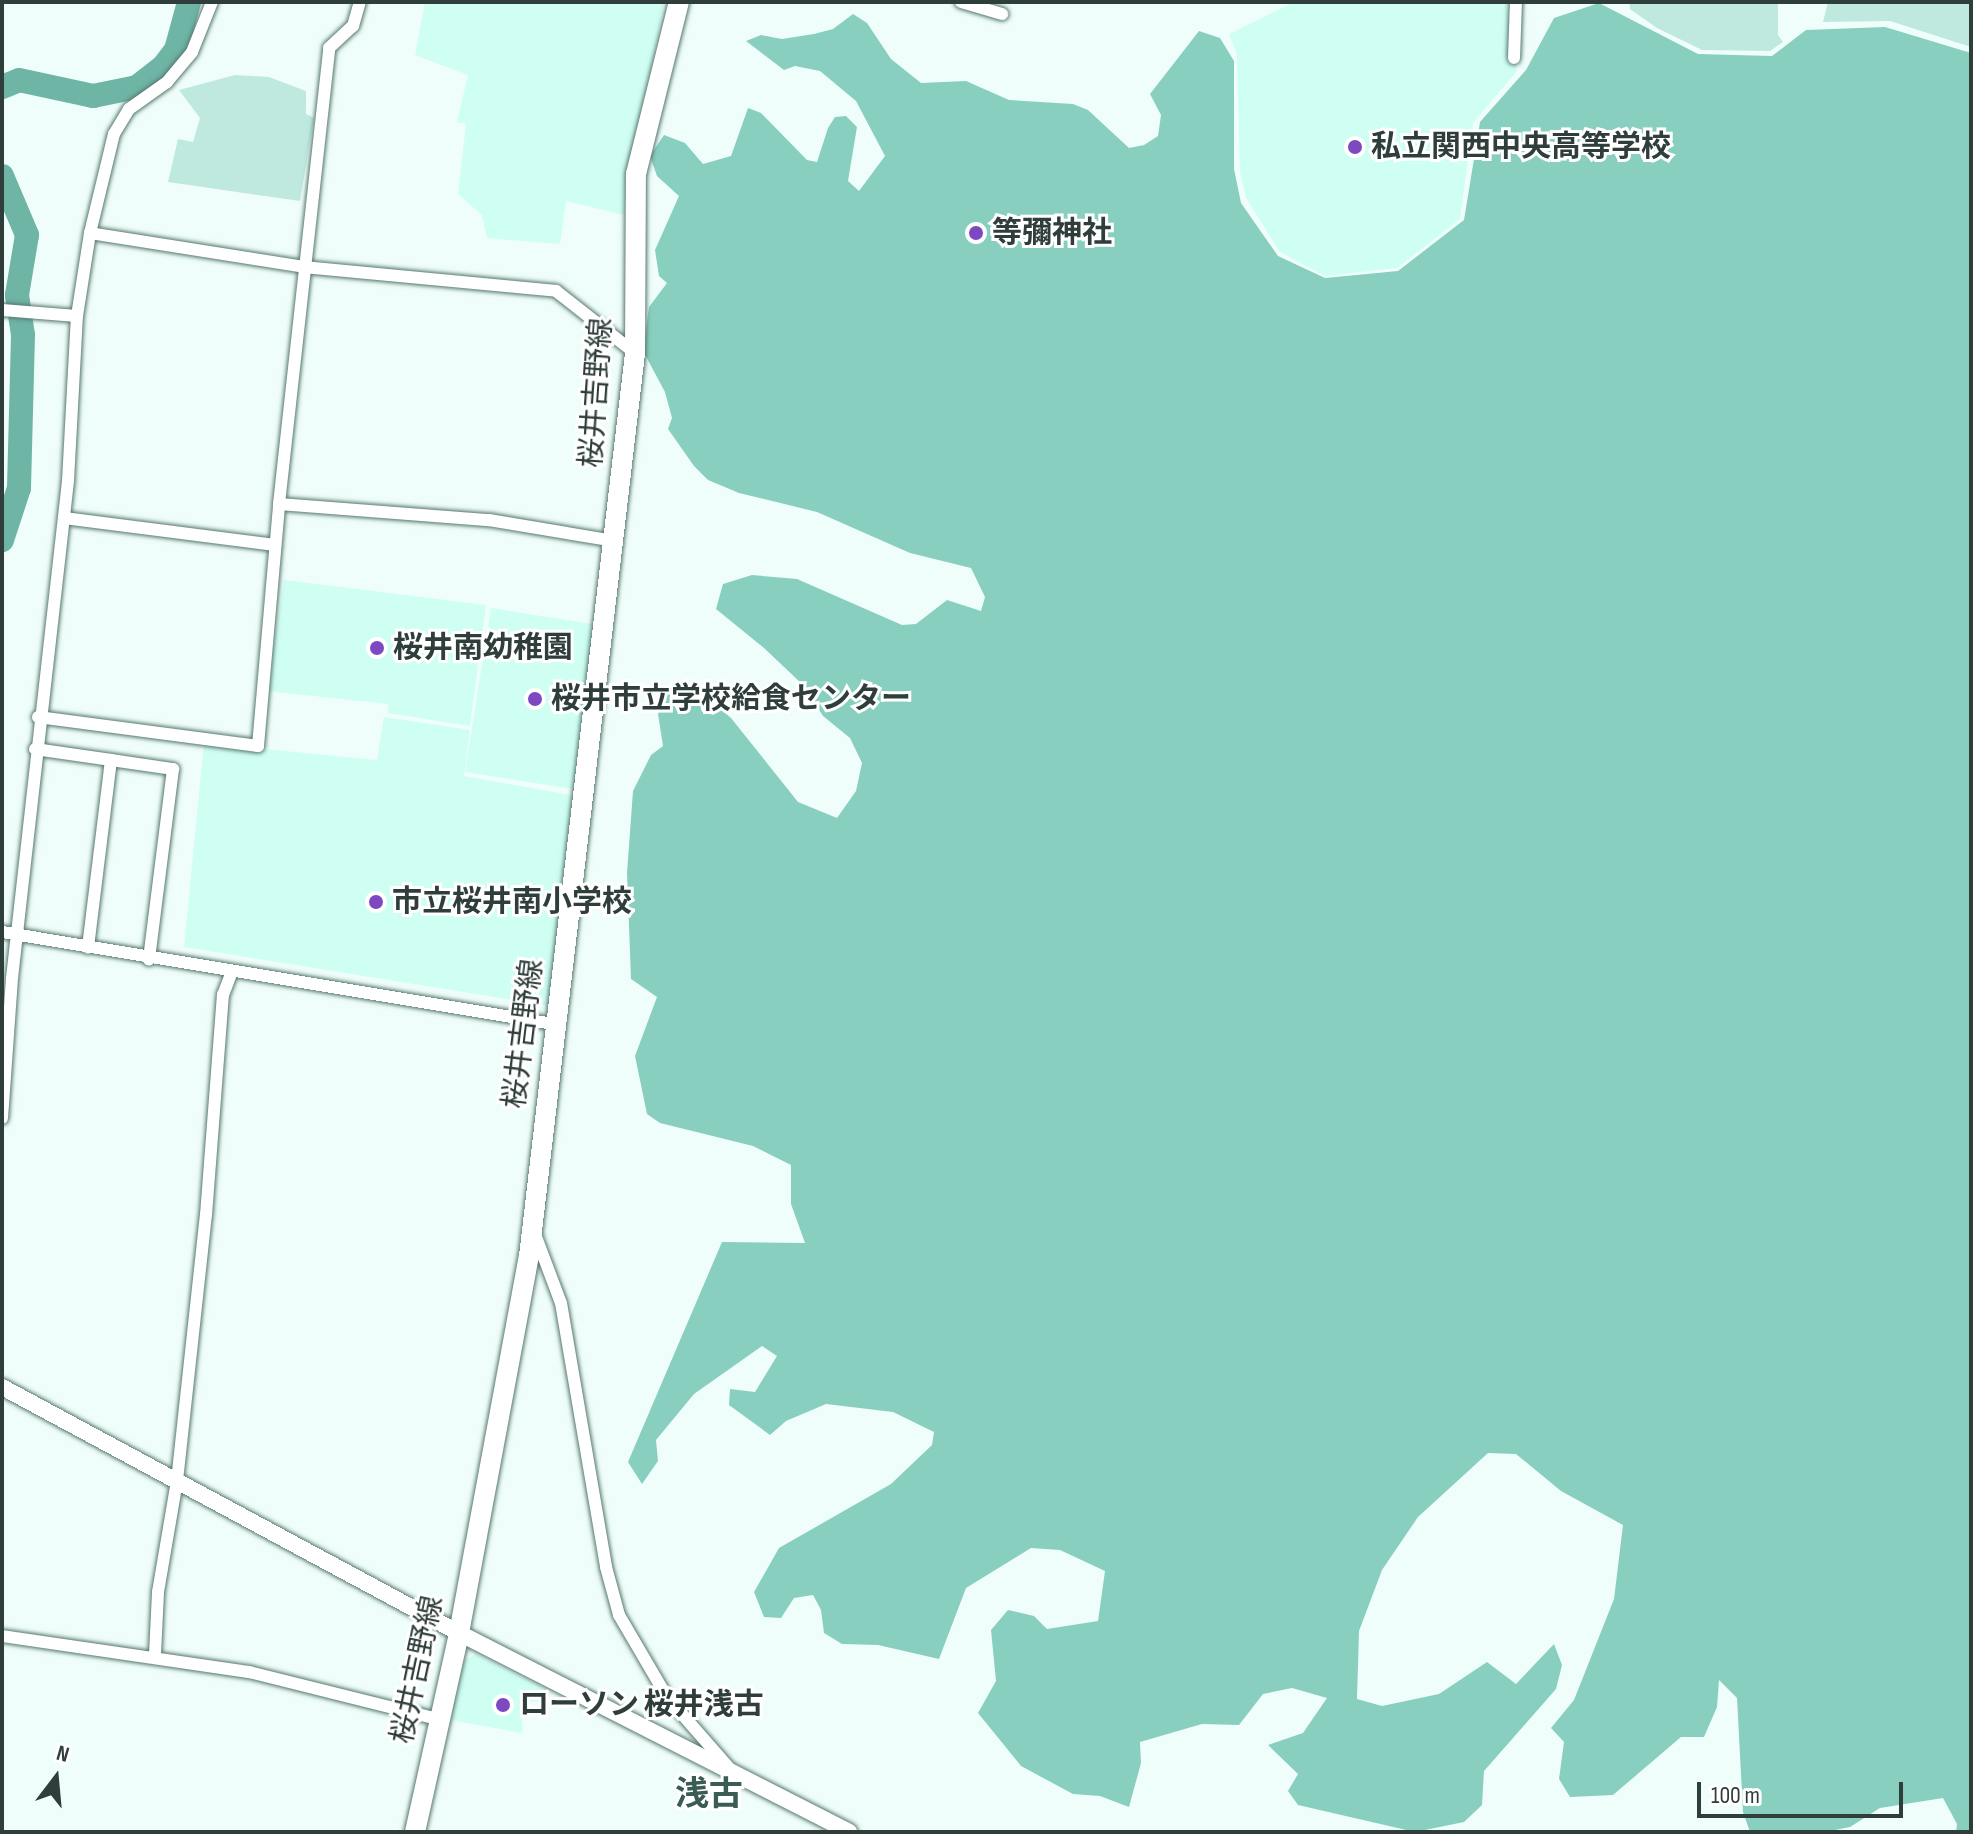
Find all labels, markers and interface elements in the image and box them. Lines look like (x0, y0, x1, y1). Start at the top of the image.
place label: 私立関西中央高等学校 (1371, 129, 1671, 165)
marker: 私立関西中央高等学校 (1346, 138, 1364, 156)
place label: 等彌神社 (992, 215, 1112, 251)
marker: 等彌神社 (967, 224, 985, 242)
street label: 桜井吉野線 (574, 317, 620, 469)
place label: 桜井南幼稚園 (393, 630, 573, 666)
marker: 桜井南幼稚園 (368, 639, 386, 657)
place label: 桜井市立学校給食センター (551, 681, 911, 717)
marker: 桜井市立学校給食センター (526, 690, 544, 708)
place label: 市立桜井南小学校 (392, 884, 632, 920)
marker: 市立桜井南小学校 (367, 893, 385, 911)
street label: 桜井吉野線 (497, 957, 551, 1111)
street label: 桜井吉野線 (385, 1593, 451, 1747)
place label: ローソン 桜井浅古 (519, 1687, 764, 1723)
marker: ローソン 桜井浅古 (494, 1696, 512, 1714)
north arrow (16, 1738, 96, 1818)
text: N (53, 1740, 72, 1769)
scale bar (1701, 1766, 1907, 1816)
district label: 浅古 (675, 1775, 743, 1815)
text: 100 m (1711, 1781, 1760, 1810)

